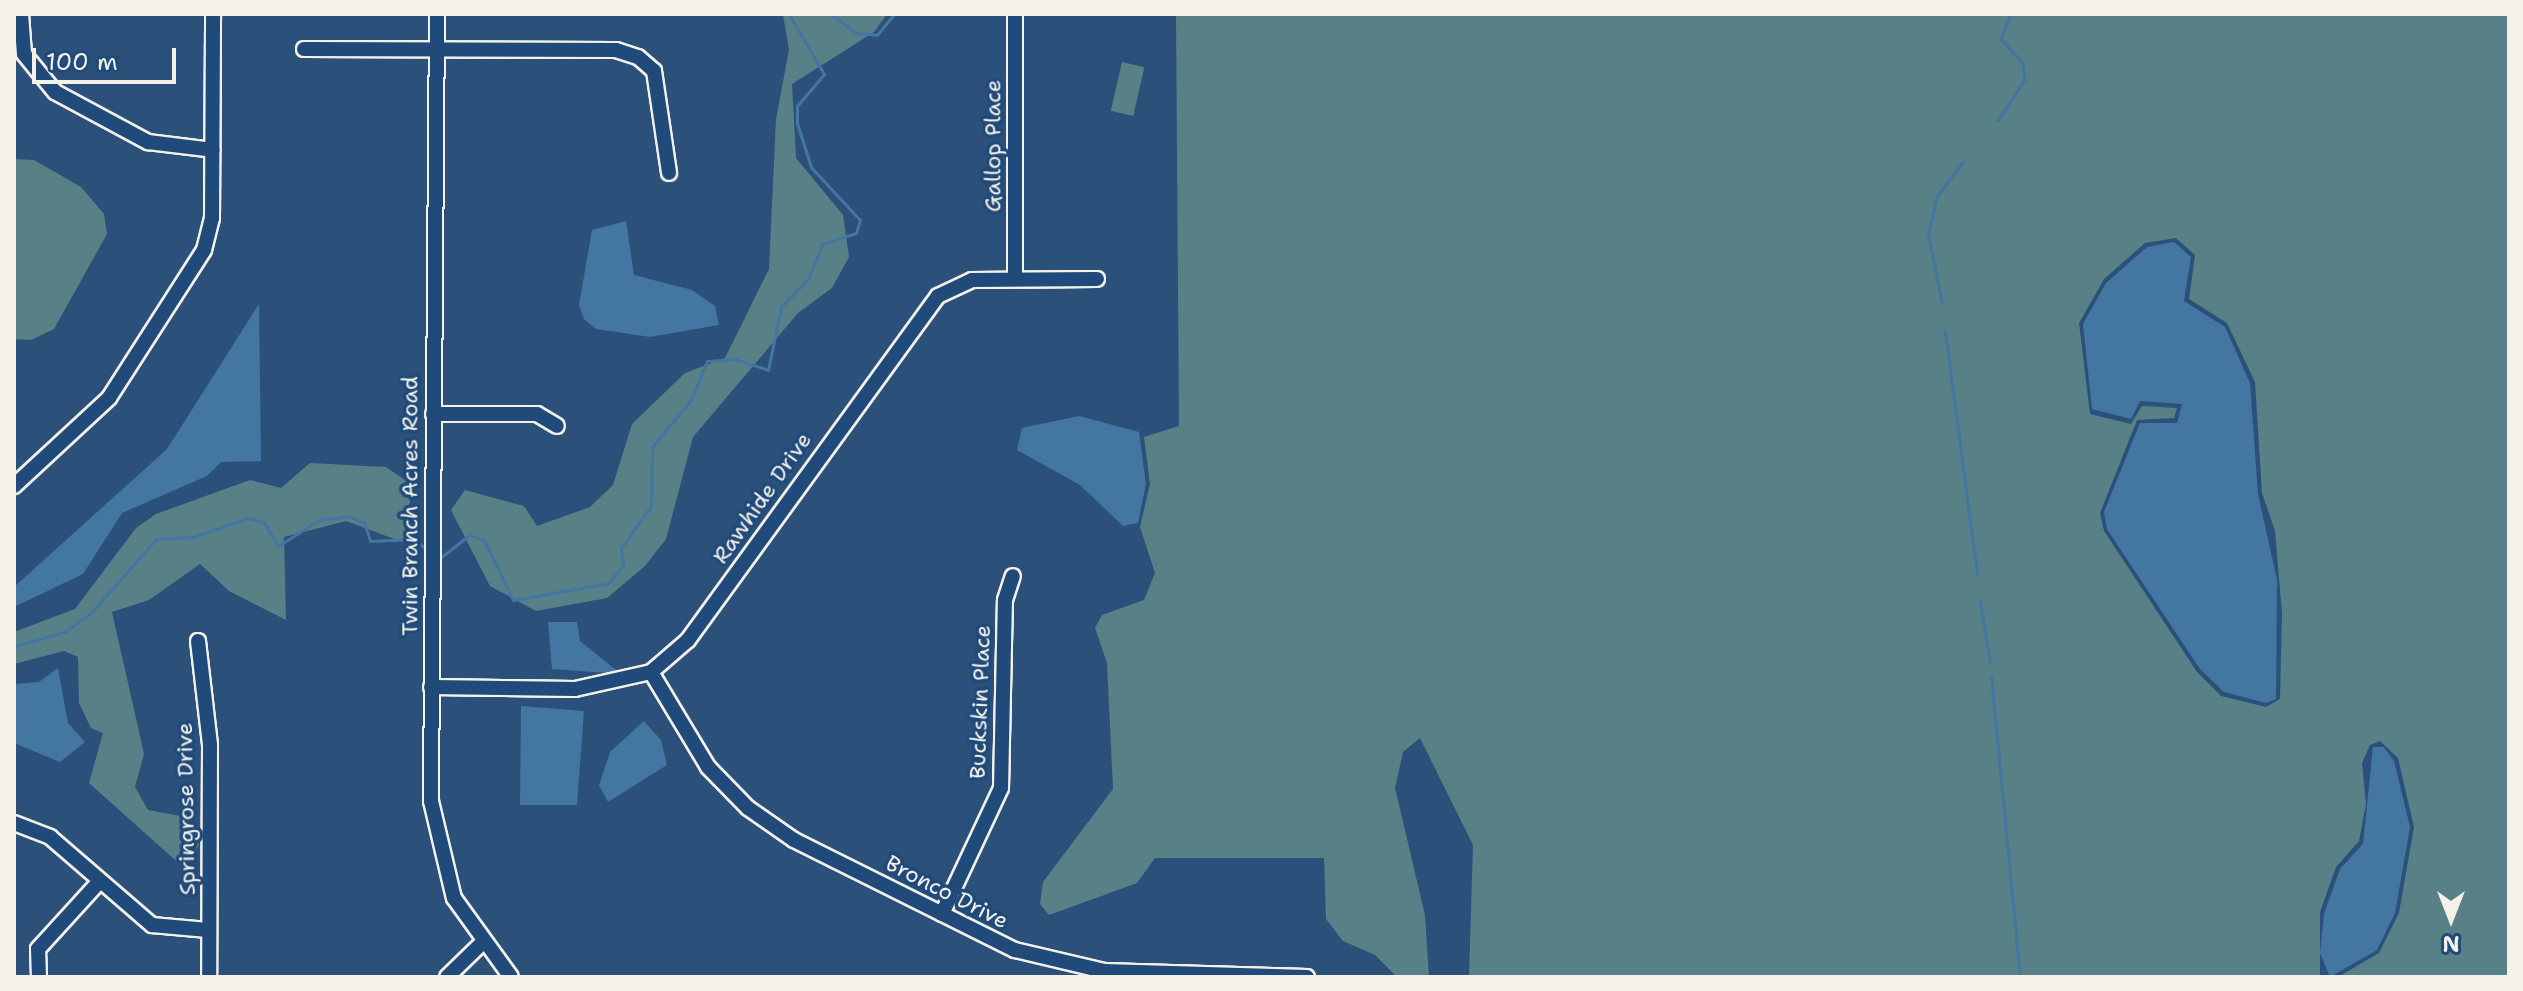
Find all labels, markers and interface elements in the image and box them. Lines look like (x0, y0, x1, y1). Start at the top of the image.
scale bar (36, 32, 180, 82)
text: 100 m (46, 46, 118, 78)
street label: Gallop Place (980, 80, 1006, 212)
street label: Twin Branch Acres Road (397, 376, 423, 636)
street label: Rawhide Drive (707, 427, 817, 569)
street label: Buckskin Place (964, 625, 996, 779)
street label: Springrose Drive (171, 722, 201, 896)
street label: Bronco Drive (881, 850, 1013, 934)
north arrow (2411, 879, 2491, 959)
text: N (2442, 929, 2460, 958)

